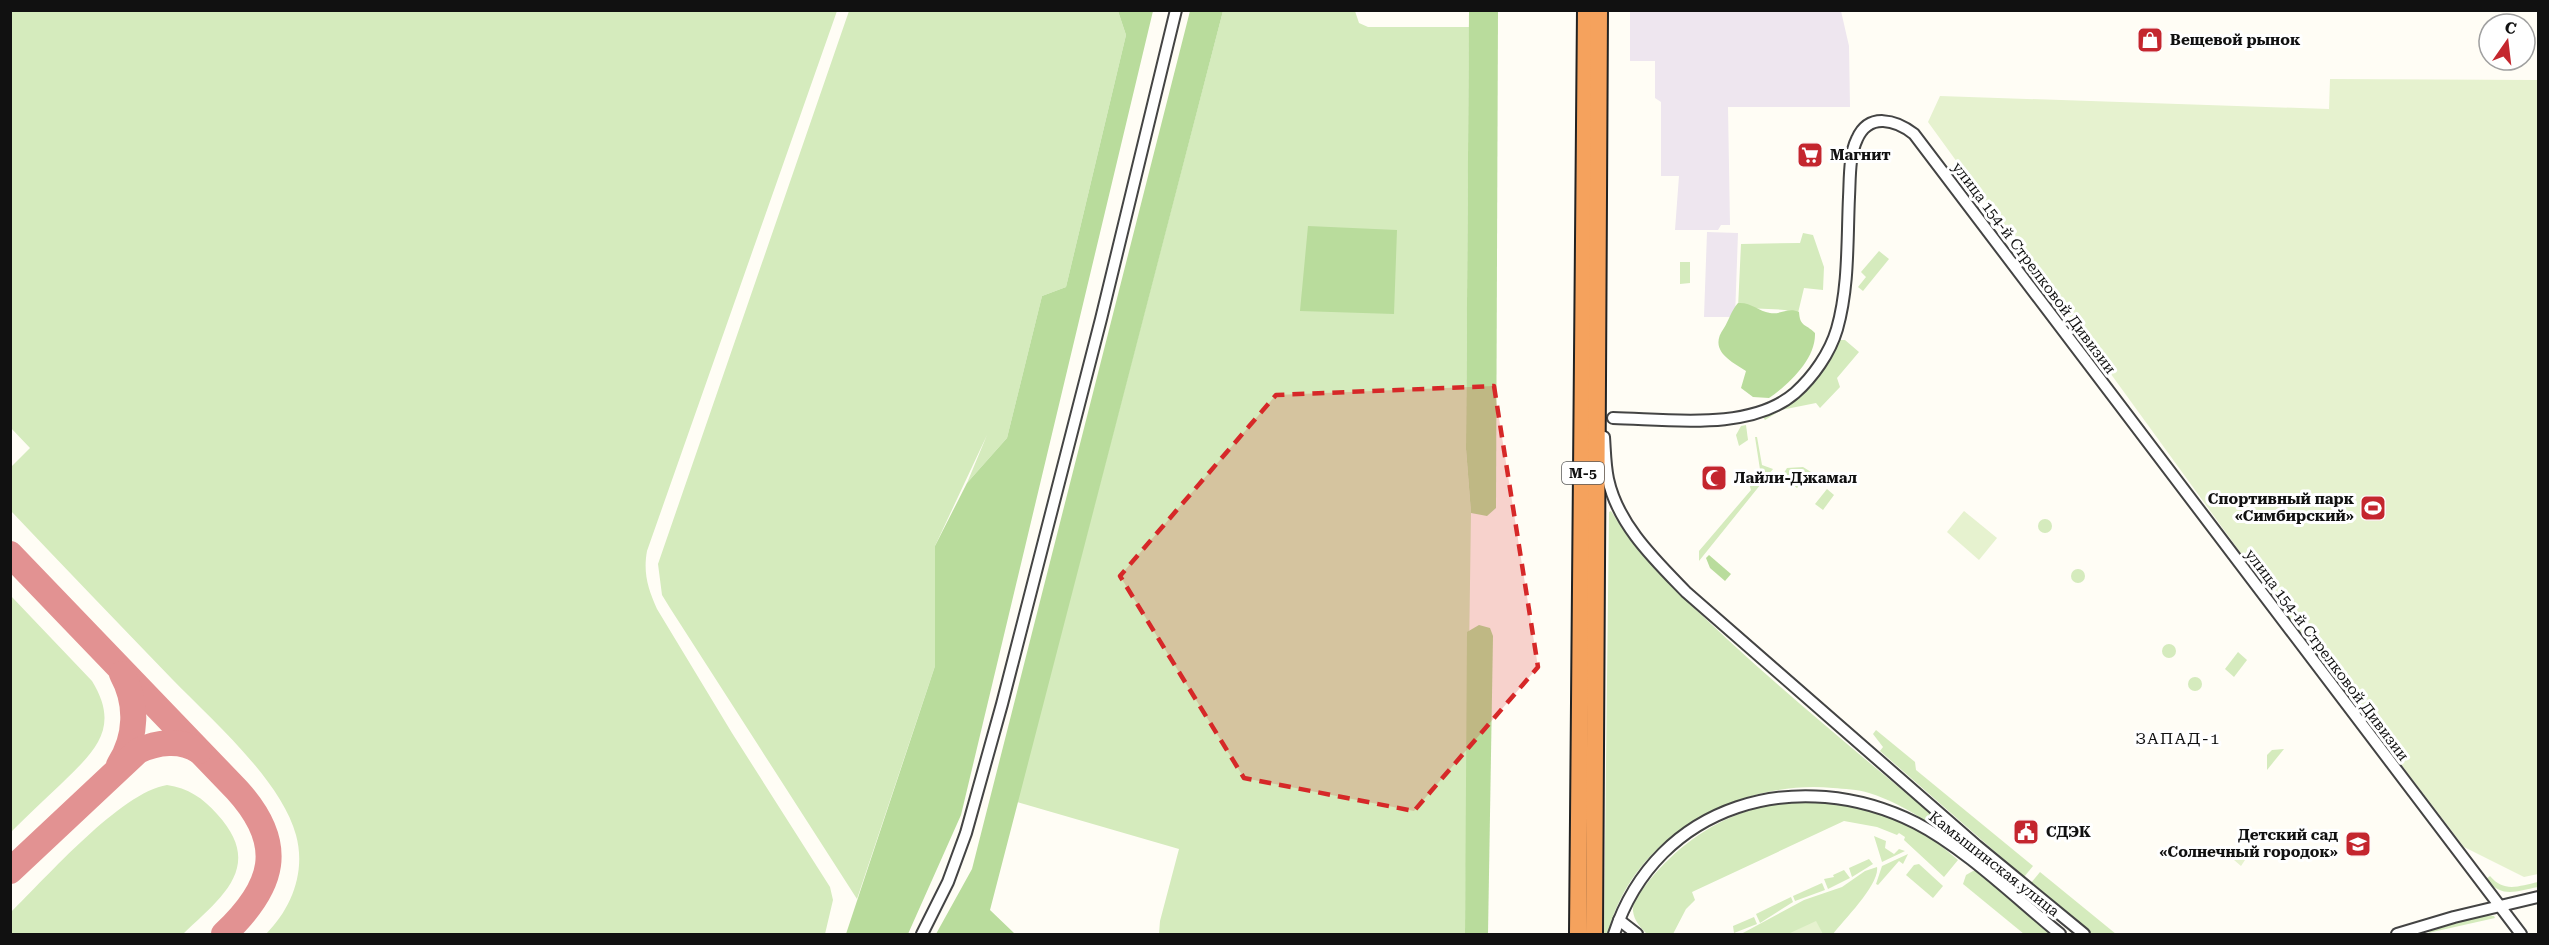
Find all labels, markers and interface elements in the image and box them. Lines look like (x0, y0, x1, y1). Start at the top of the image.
north arrow (2477, 12, 2537, 72)
text: С (2503, 17, 2518, 39)
shop icon: Вещевой рынок (2135, 25, 2165, 55)
place label: Вещевой рынок (2170, 31, 2301, 49)
supermarket icon: Магнит (1795, 140, 1825, 170)
place label: Магнит (1830, 146, 1891, 164)
street label: улица 154-й Стрелковой Дивизии (1948, 159, 2120, 377)
road number: М-5 (1562, 462, 1604, 484)
mosque icon: Лайли-Джамал (1699, 463, 1729, 493)
place label: Лайли-Джамал (1734, 469, 1857, 487)
place label: Спортивный парк «Симбирский» (2208, 490, 2355, 525)
sports icon: Спортивный парк «Симбирский» (2358, 493, 2388, 523)
street label: улица 154-й Стрелковой Дивизии (2241, 546, 2413, 764)
district label: ЗАПАД-1 (2135, 729, 2221, 748)
street label: Камышинская улица (1925, 808, 2063, 920)
public building icon: СДЭК (2011, 817, 2041, 847)
place label: СДЭК (2046, 823, 2091, 841)
place label: Детский сад «Солнечный городок» (2159, 826, 2338, 861)
school or university icon: Детский сад «Солнечный городок» (2343, 829, 2373, 859)

